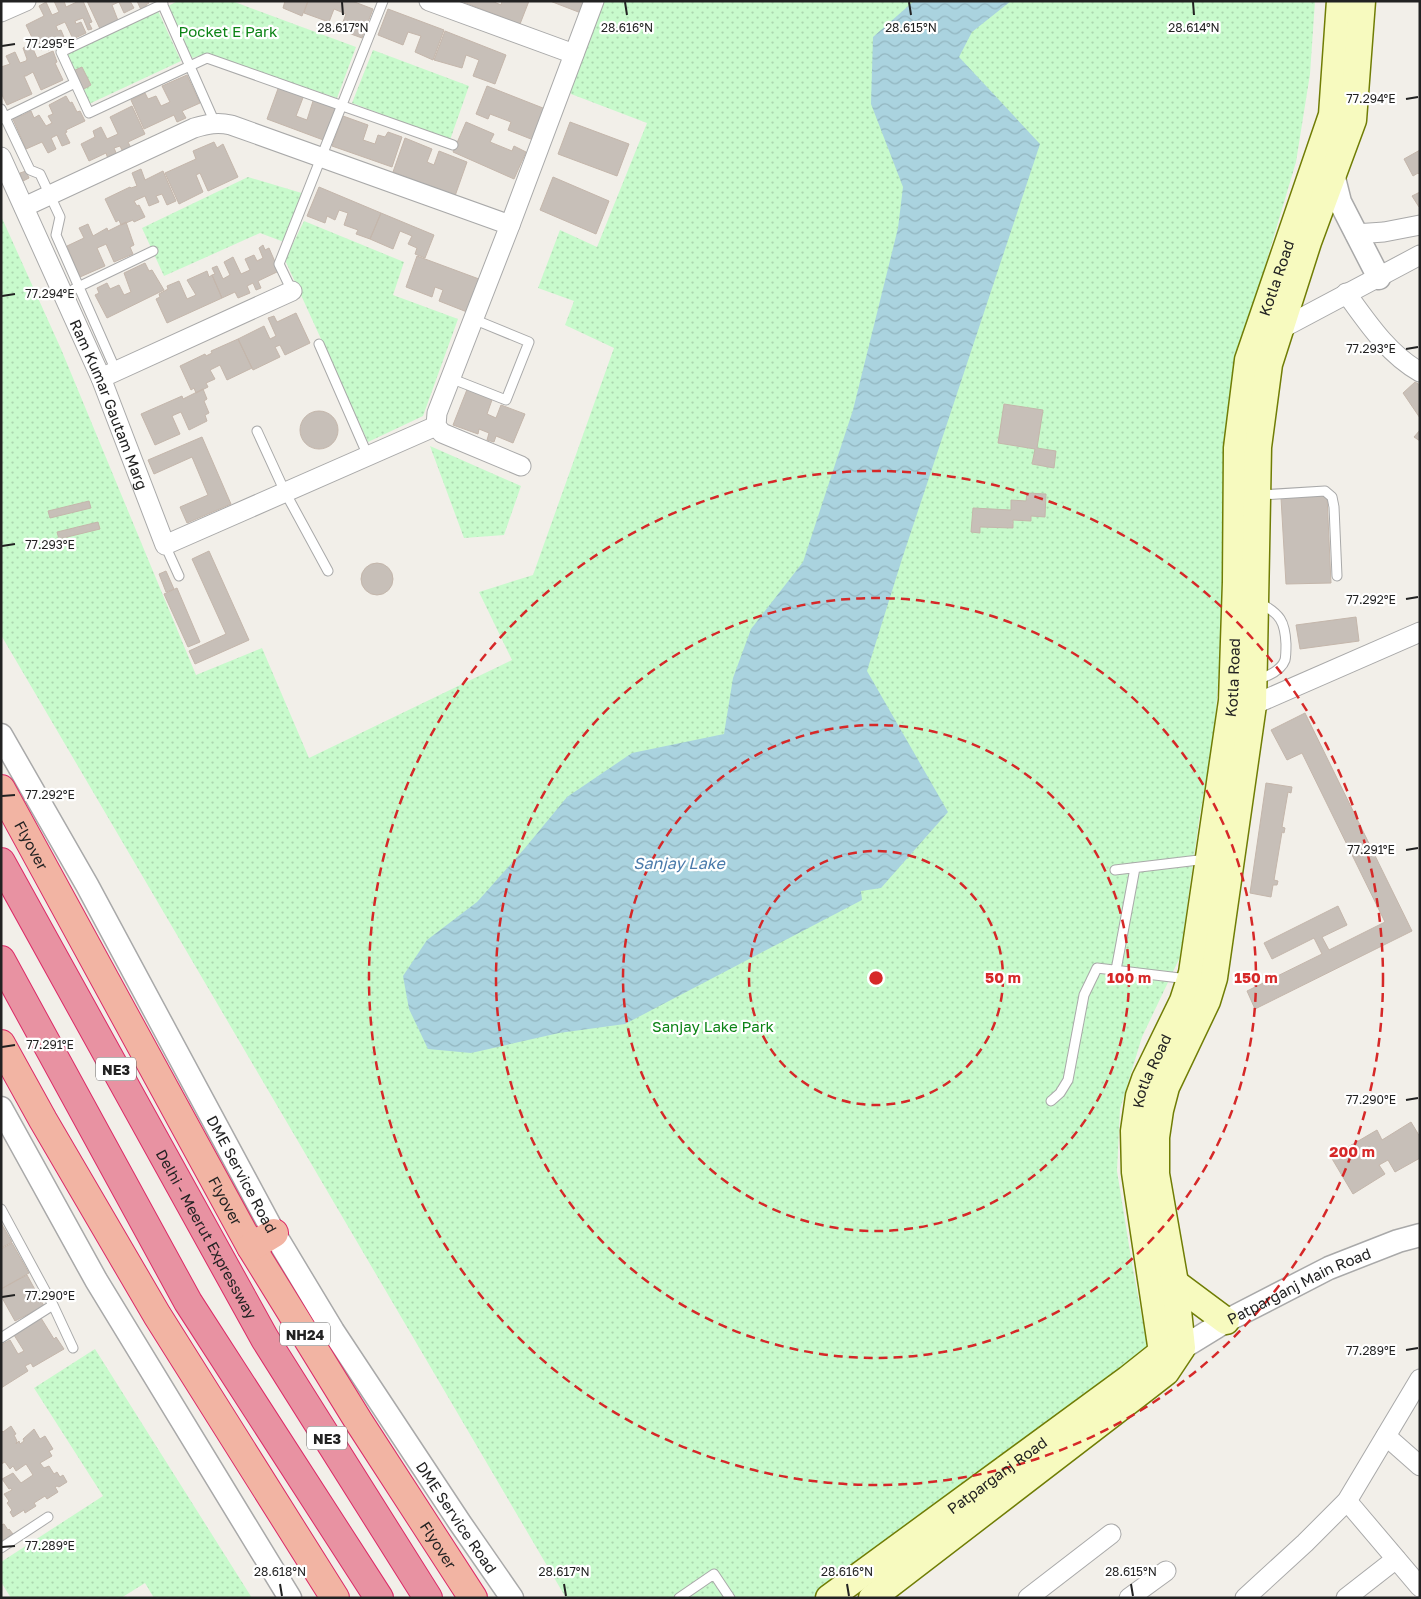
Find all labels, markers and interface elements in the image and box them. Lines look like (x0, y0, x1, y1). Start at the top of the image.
text: 28.617°N (317, 20, 369, 35)
text: 28.616°N (601, 20, 653, 35)
text: 28.615°N (885, 20, 937, 35)
text: 28.614°N (1168, 20, 1220, 35)
park label: Pocket E Park (179, 22, 278, 40)
text: 77.295°E (25, 36, 75, 51)
text: 77.294°E (1346, 91, 1396, 106)
street label: Kotla Road (1255, 238, 1297, 318)
text: 77.294°E (25, 286, 75, 301)
street label: Ram Kumar Gautam Marg (67, 316, 152, 492)
text: 77.293°E (1346, 341, 1396, 356)
text: 77.293°E (25, 537, 75, 552)
text: 77.292°E (1346, 592, 1396, 607)
street label: Kotla Road (1221, 638, 1243, 718)
text: 77.292°E (25, 787, 75, 802)
street label: Flyover (11, 818, 52, 873)
text: 77.291°E (1347, 842, 1395, 857)
water label: Sanjay Lake (633, 853, 726, 873)
text: 50 m (985, 968, 1021, 986)
text: 100 m (1107, 968, 1151, 986)
text: 150 m (1234, 968, 1278, 986)
centre of rings (867, 969, 885, 987)
park label: Sanjay Lake Park (652, 1017, 774, 1035)
street label: Kotla Road (1128, 1031, 1175, 1109)
text: 77.291°E (26, 1037, 74, 1052)
road number: NE3 (96, 1058, 136, 1080)
text: 77.290°E (1346, 1092, 1396, 1107)
street label: DME Service Road (203, 1112, 281, 1236)
text: 200 m (1329, 1142, 1375, 1160)
street label: Delhi - Meerut Expressway (153, 1146, 261, 1322)
street label: Flyover (205, 1173, 246, 1228)
street label: Patparganj Main Road (1224, 1244, 1373, 1328)
text: 77.290°E (25, 1288, 75, 1303)
road number: NH24 (280, 1322, 330, 1346)
text: 77.289°E (1346, 1343, 1396, 1358)
road number: NE3 (307, 1426, 347, 1450)
street label: Patparganj Road (943, 1433, 1050, 1518)
street label: DME Service Road (413, 1458, 501, 1577)
street label: Flyover (417, 1518, 461, 1572)
text: 77.289°E (25, 1538, 75, 1553)
text: 28.618°N (254, 1564, 306, 1579)
text: 28.617°N (538, 1564, 590, 1579)
text: 28.616°N (821, 1564, 873, 1579)
text: 28.615°N (1105, 1564, 1157, 1579)

